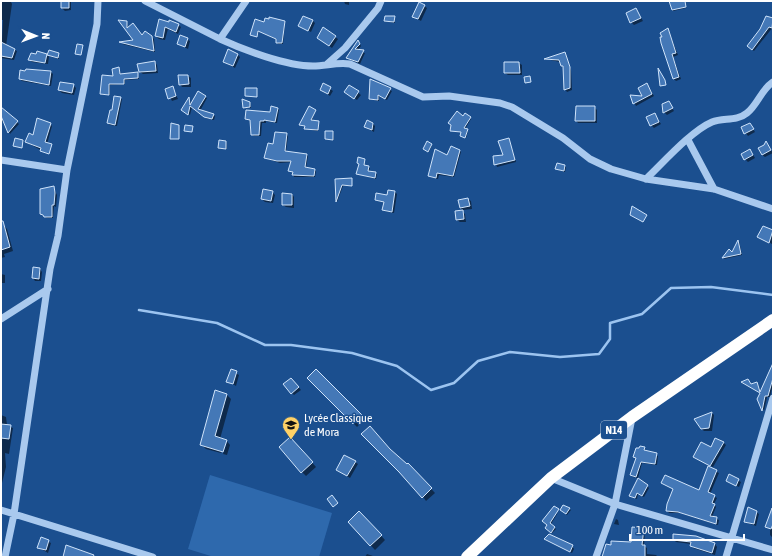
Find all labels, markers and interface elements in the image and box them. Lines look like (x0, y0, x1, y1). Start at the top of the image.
north arrow (16, 16, 56, 56)
text: N (40, 33, 52, 40)
place label: Lycée Classique de Mora (304, 411, 372, 439)
school or university icon: Lycée Classique de Mora (281, 415, 301, 440)
road number: N14 (601, 421, 627, 439)
scale bar (630, 516, 744, 542)
text: 100 m (636, 523, 663, 537)

